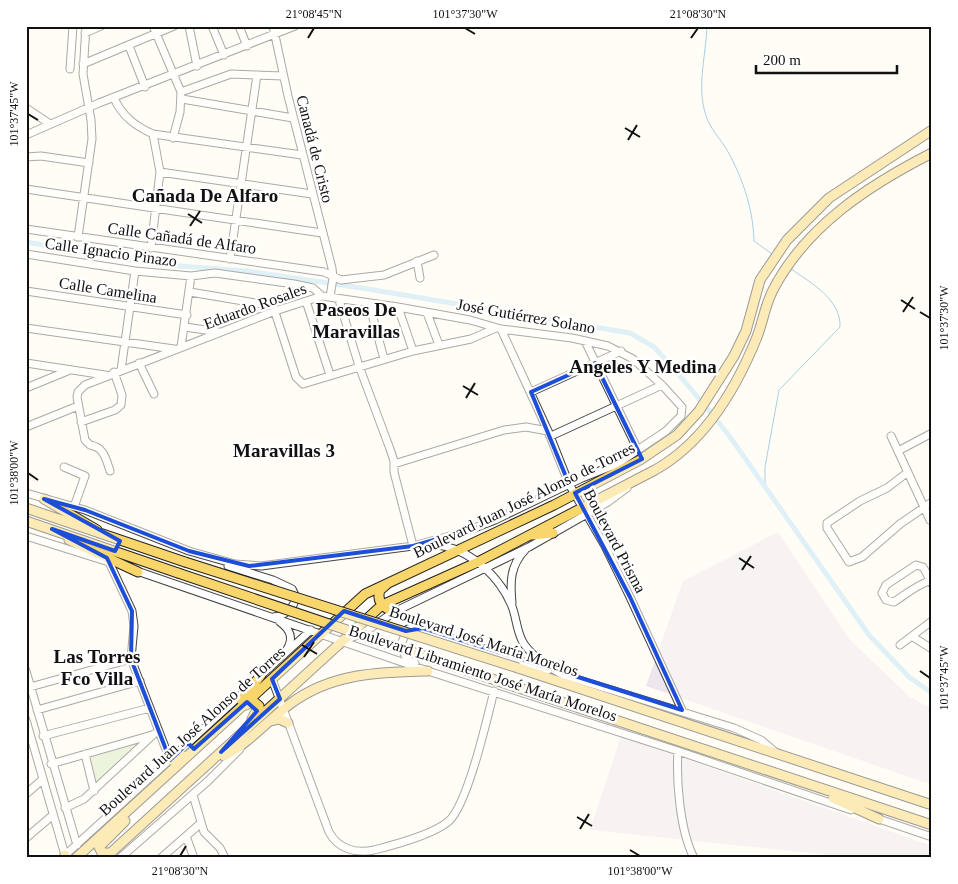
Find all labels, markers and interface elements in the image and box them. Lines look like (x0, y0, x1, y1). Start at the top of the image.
text: 21°08'45"N (286, 7, 343, 21)
text: 101°37'30"W (432, 7, 498, 21)
text: 21°08'30"N (670, 7, 727, 21)
scale bar (756, 42, 897, 74)
text: 200 m (763, 52, 801, 68)
text: 101°37'45"W (7, 81, 21, 147)
street label: Canadá de Cristo (293, 93, 337, 205)
district label: Cañada De Alfaro (132, 185, 278, 206)
street label: Calle Cañadá de Alfaro (107, 219, 257, 257)
street label: Calle Ignacio Pinazo (44, 234, 178, 271)
street label: Calle Camelina (58, 274, 158, 306)
street label: Eduardo Rosales (201, 280, 309, 332)
text: 101°37'30"W (937, 285, 951, 351)
street label: José Gutiérrez Solano (455, 295, 597, 337)
district label: Paseos De Maravillas (312, 299, 400, 342)
district label: Angeles Y Medina (569, 356, 717, 377)
street label: Boulevard Juan José Alonso de Torres (410, 439, 638, 561)
text: 101°38'00"W (7, 440, 21, 506)
district label: Maravillas 3 (233, 440, 335, 461)
street label: Boulevard Prisma (580, 486, 650, 596)
street label: Boulevard José María Morelos (387, 602, 581, 680)
street label: Boulevard Libramiento José María Morelos (347, 622, 619, 724)
street label: Boulevard Juan José Alonso de Torres (96, 643, 288, 819)
text: 101°37'45"W (937, 645, 951, 711)
district label: Las Torres Fco Villa (54, 646, 140, 689)
text: 21°08'30"N (152, 864, 209, 878)
text: 101°38'00"W (607, 864, 673, 878)

